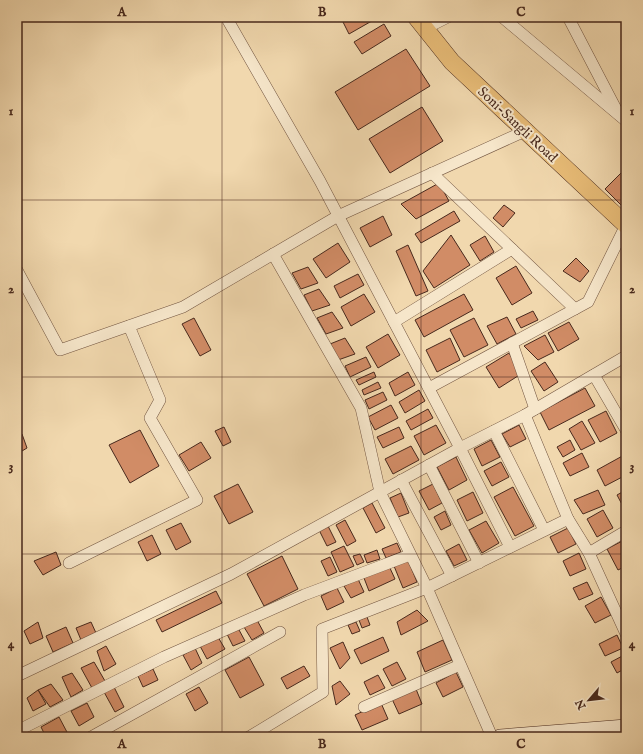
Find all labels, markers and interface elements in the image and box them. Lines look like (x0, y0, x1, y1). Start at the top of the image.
text: A (117, 4, 128, 21)
text: B (318, 4, 327, 21)
text: C (516, 4, 526, 21)
street label: Soni-Sangli Road (474, 83, 561, 167)
text: 1 (9, 103, 14, 120)
text: 1 (630, 103, 635, 120)
text: 2 (8, 281, 14, 298)
text: 2 (629, 281, 635, 298)
text: 3 (9, 458, 14, 475)
text: 3 (630, 458, 635, 475)
text: 4 (8, 636, 15, 653)
text: 4 (629, 636, 636, 653)
north arrow (569, 680, 609, 720)
text: N (572, 696, 590, 713)
text: A (117, 736, 128, 753)
text: B (318, 736, 327, 753)
text: C (516, 736, 526, 753)

